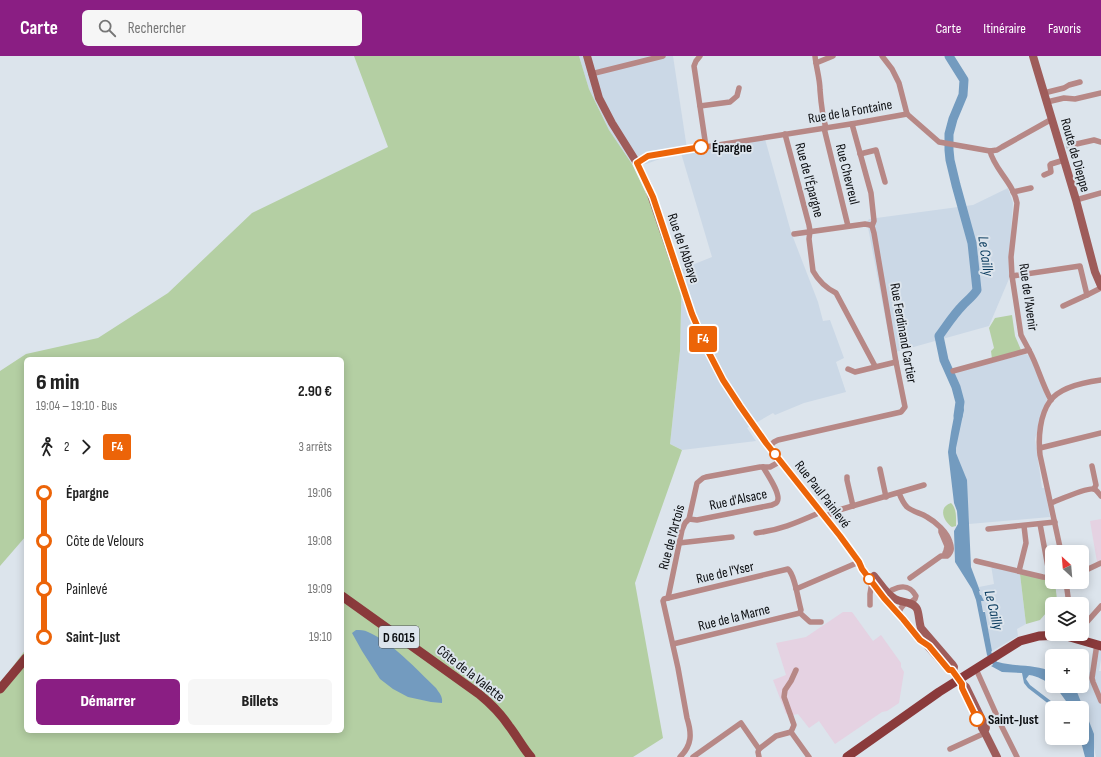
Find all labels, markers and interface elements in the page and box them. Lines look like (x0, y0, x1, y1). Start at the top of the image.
search box (82, 10, 362, 46)
text: Carte (20, 17, 58, 40)
icon: search (96, 17, 118, 39)
text: Rechercher (128, 19, 186, 38)
text: Carte (935, 20, 961, 37)
text: Itinéraire (983, 20, 1026, 37)
text: Favoris (1048, 20, 1081, 37)
street label: Rue de la Fontaine (807, 96, 893, 127)
street label: Route de Dieppe (1057, 116, 1094, 194)
marker: Épargne (693, 139, 709, 155)
place label: Épargne (712, 139, 752, 156)
street label: Rue de l'Épargne (791, 141, 828, 219)
street label: Rue Chevreul (832, 142, 863, 206)
street label: Rue de l'Abbaye (664, 211, 703, 285)
water label: Le Cailly (973, 235, 998, 279)
street label: Rue de l'Avenir (1015, 262, 1042, 332)
street label: Rue Ferdinand Cartier (886, 282, 921, 384)
line badge: F4 (685, 326, 721, 352)
text: F4 (697, 330, 709, 347)
text: 6 min (36, 369, 80, 396)
text: 2.90 € (298, 382, 332, 401)
text: 19:04 – 19:10 · Bus (36, 398, 117, 414)
icon: walk (36, 436, 58, 458)
icon: forward (75, 436, 97, 458)
text: F4 (111, 438, 123, 455)
text: 2 (64, 439, 69, 455)
text: 3 arrêts (298, 439, 332, 455)
unlabelled marker (769, 448, 781, 460)
street label: Rue Paul Painlevé (791, 457, 854, 531)
text: Épargne (66, 484, 109, 503)
text: 19:06 (308, 485, 332, 501)
street label: Rue d'Alsace (708, 485, 768, 514)
street label: Rue de l'Artois (655, 503, 688, 572)
text: Côte de Velours (66, 532, 144, 551)
text: 19:08 (308, 533, 332, 549)
north arrow (1045, 545, 1089, 589)
map controls (1045, 545, 1089, 745)
street label: Rue de l'Yser (695, 558, 756, 587)
unlabelled marker (863, 573, 875, 585)
text: Painlevé (66, 580, 108, 599)
text: 19:09 (308, 581, 332, 597)
water label: Le Cailly (980, 588, 1008, 633)
button: layers (1045, 597, 1089, 641)
street label: Rue de la Marne (696, 600, 772, 635)
road number: D 6015 (379, 626, 419, 648)
text: Saint-Just (66, 628, 120, 647)
text: 19:10 (309, 629, 332, 645)
street label: Côte de la Valette (433, 641, 508, 705)
button: + (1045, 649, 1089, 693)
button: Démarrer (36, 679, 180, 725)
button: Billets (188, 679, 332, 725)
button: − (1045, 701, 1089, 745)
marker: Saint-Just (969, 711, 985, 727)
place label: Saint-Just (988, 711, 1039, 728)

